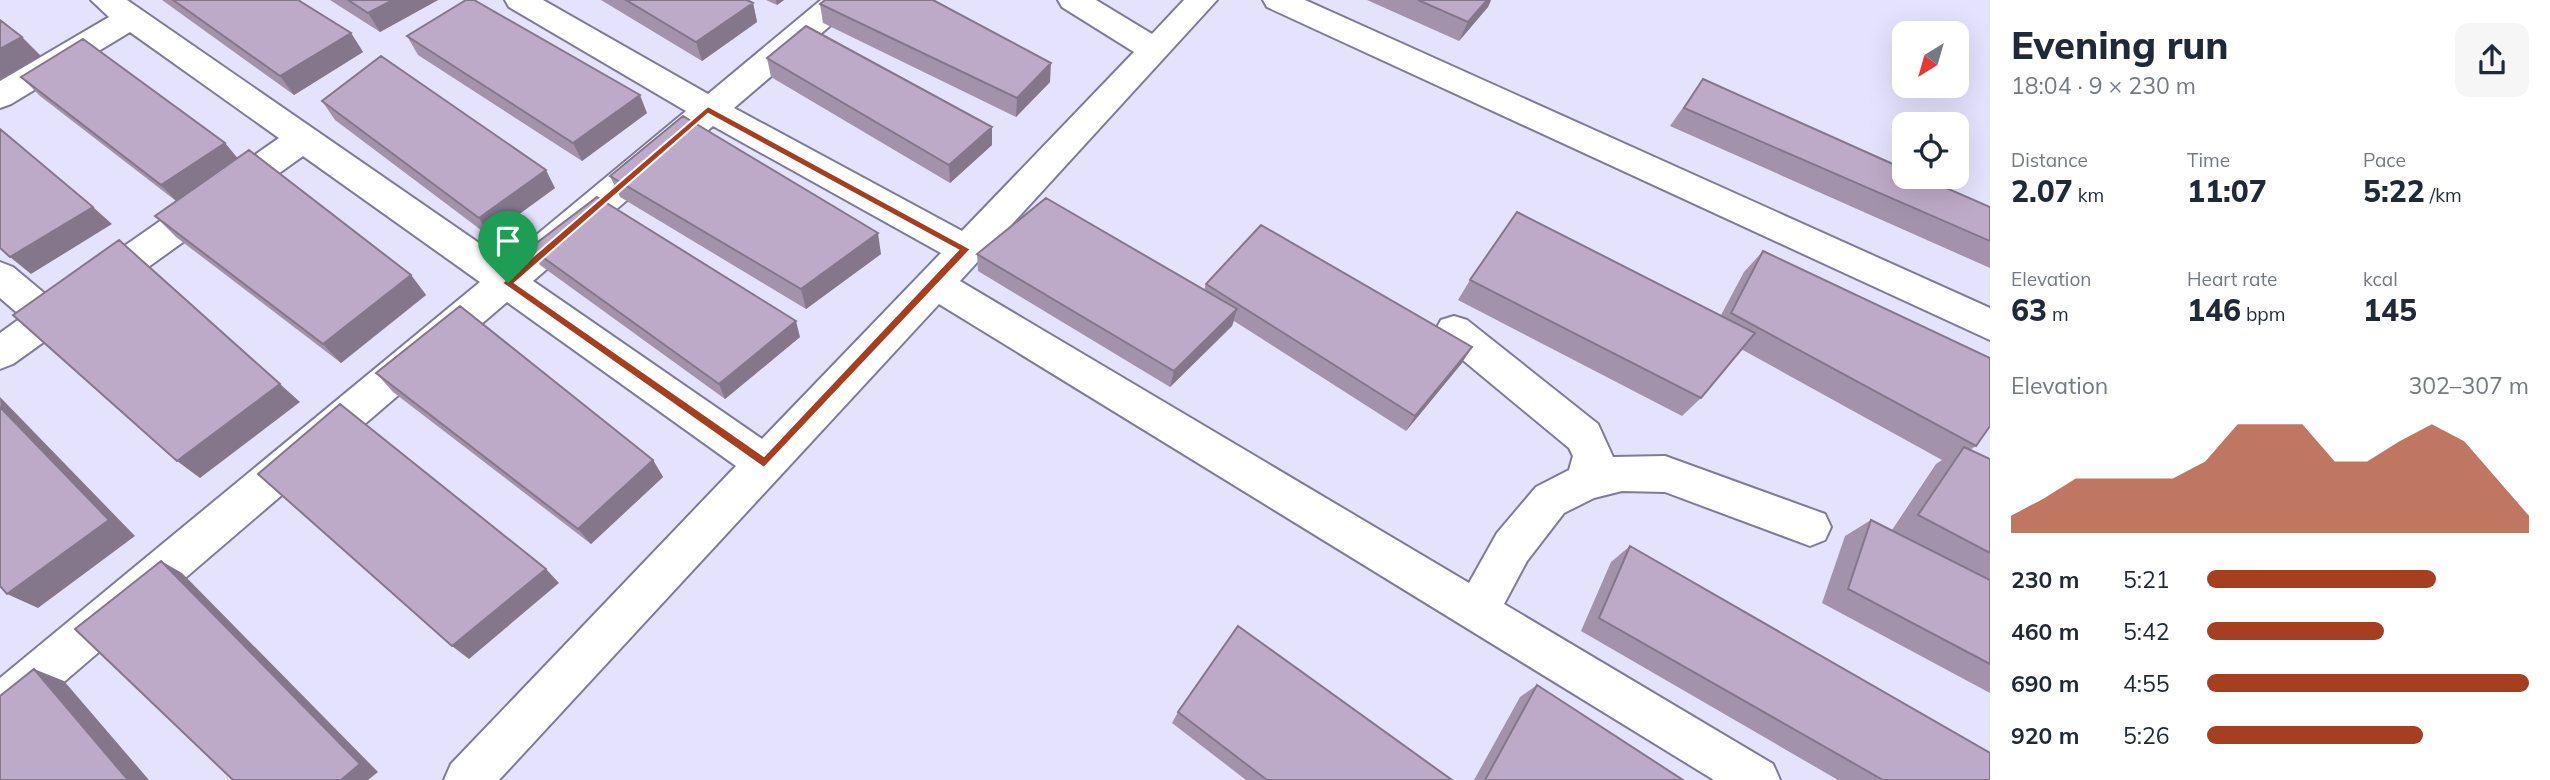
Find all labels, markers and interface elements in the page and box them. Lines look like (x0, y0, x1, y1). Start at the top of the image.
north arrow (1892, 21, 1969, 98)
map controls (1892, 21, 1969, 189)
text: Evening run (2011, 21, 2229, 69)
button: share (2455, 23, 2529, 97)
text: 18:04 · 9 × 230 m (2011, 71, 2196, 100)
button: locate (1892, 112, 1969, 189)
text: Distance (2011, 148, 2088, 172)
text: Time (2187, 148, 2230, 172)
text: Pace (2363, 148, 2406, 172)
text: 2.07 (2011, 172, 2073, 210)
text: 11:07 (2187, 172, 2267, 210)
text: 5:22 (2363, 172, 2425, 210)
text: km (2073, 183, 2104, 207)
text: /km (2425, 183, 2462, 207)
pin (478, 211, 538, 283)
icon: arrive (489, 222, 527, 260)
text: Elevation (2011, 267, 2091, 291)
text: Heart rate (2187, 267, 2277, 291)
text: kcal (2363, 267, 2398, 291)
text: 63 (2011, 291, 2047, 329)
text: 146 (2187, 291, 2241, 329)
text: 145 (2363, 291, 2417, 329)
text: m (2047, 302, 2069, 326)
text: bpm (2241, 302, 2285, 326)
text: Elevation (2011, 371, 2108, 400)
text: 302–307 m (2408, 371, 2529, 400)
text: 230 m (2011, 565, 2079, 594)
text: 5:21 (2123, 565, 2170, 594)
text: 460 m (2011, 617, 2079, 646)
text: 5:42 (2123, 617, 2170, 646)
text: 690 m (2011, 669, 2079, 698)
text: 4:55 (2123, 669, 2170, 698)
text: 920 m (2011, 721, 2079, 750)
text: 5:26 (2123, 721, 2170, 750)

